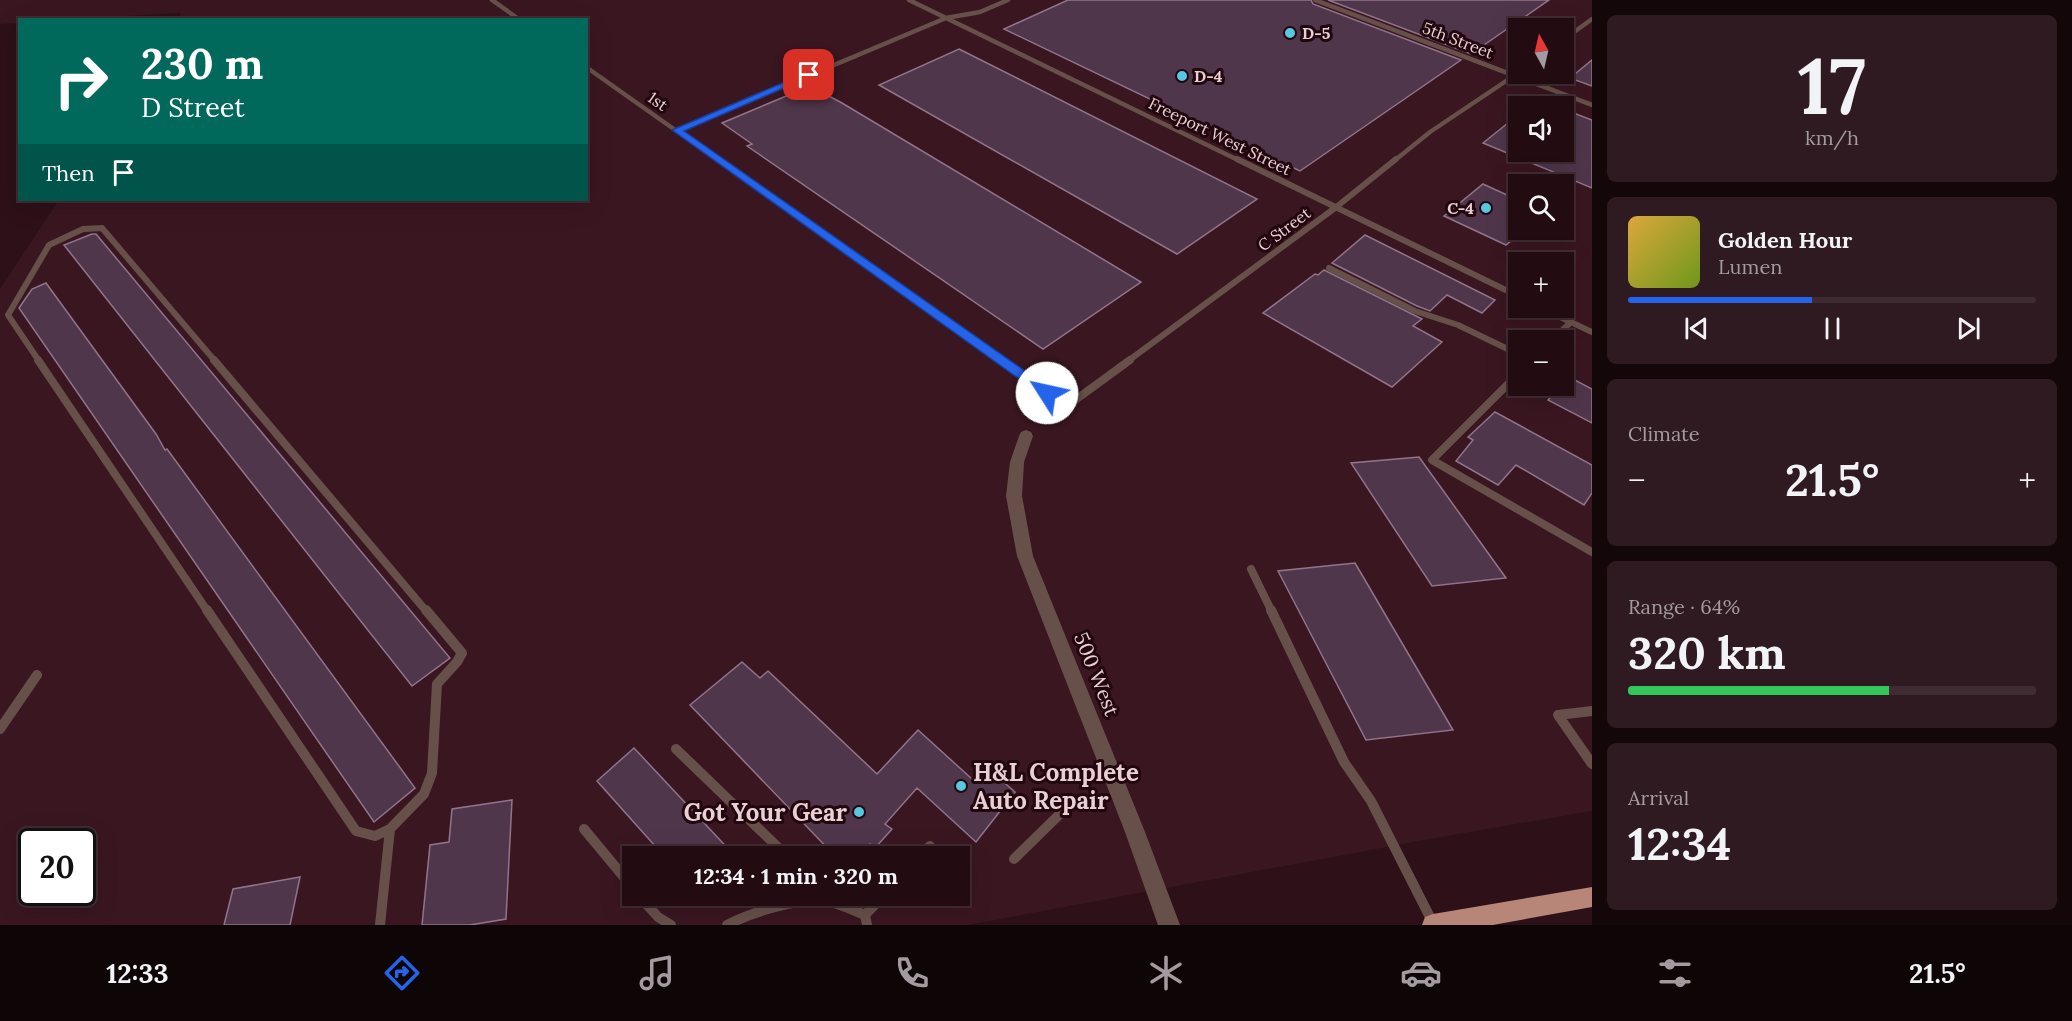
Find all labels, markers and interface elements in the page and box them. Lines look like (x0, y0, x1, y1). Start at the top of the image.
street label: 5th Street (1420, 17, 1497, 63)
north arrow (1508, 18, 1574, 84)
map controls (1508, 18, 1574, 396)
place label: D-5 (1302, 23, 1331, 43)
marker: D-5 (1283, 26, 1297, 40)
text: 17 (1798, 36, 1866, 135)
text: 230 m (141, 37, 263, 91)
icon: right (42, 42, 120, 120)
pin (783, 49, 834, 100)
icon: arrive (792, 58, 825, 91)
place label: D-4 (1194, 66, 1223, 86)
marker: D-4 (1175, 69, 1189, 83)
street label: 1st (644, 87, 672, 115)
text: D Street (141, 90, 245, 124)
street label: Freeport West Street (1145, 93, 1295, 180)
button: sound (1508, 96, 1574, 162)
text: km/h (1805, 125, 1859, 150)
icon: arrive (107, 156, 140, 189)
text: Then (42, 159, 95, 187)
button: search (1508, 174, 1574, 240)
place label: C-4 (1447, 198, 1474, 218)
marker: C-4 (1479, 201, 1493, 215)
street label: C Street (1254, 202, 1315, 255)
text: Golden Hour (1718, 226, 1852, 254)
button: + (1508, 252, 1574, 318)
text: Lumen (1718, 254, 1782, 279)
icon: previous (1680, 312, 1713, 345)
icon: pause (1816, 312, 1849, 345)
icon: next (1952, 312, 1985, 345)
button: − (1508, 330, 1574, 396)
position arrow (1015, 361, 1079, 425)
text: Climate (1628, 421, 1700, 446)
text: 21.5° (1785, 451, 1879, 508)
text: − (1628, 459, 1646, 501)
text: + (2018, 459, 2036, 501)
text: Range · 64% (1628, 594, 1740, 619)
text: 320 km (1628, 624, 1786, 681)
street label: 500 West (1069, 629, 1125, 720)
place label: H&L Complete Auto Repair (973, 757, 1139, 816)
marker: H&L Complete Auto Repair (954, 779, 968, 793)
text: Arrival (1628, 785, 1689, 810)
place label: Got Your Gear (684, 797, 847, 828)
marker: Got Your Gear (852, 805, 866, 819)
text: 12:34 (1628, 815, 1731, 872)
speed limit sign: 20 (18, 828, 96, 906)
text: 12:34 · 1 min · 320 m (694, 862, 898, 890)
icon: directions (381, 952, 423, 994)
icon: music (636, 952, 678, 994)
icon: phone (891, 952, 933, 994)
icon: climate (1145, 952, 1187, 994)
icon: car (1400, 952, 1442, 994)
icon: filters (1654, 952, 1696, 994)
text: 12:33 (106, 956, 169, 990)
text: 21.5° (1909, 956, 1966, 990)

